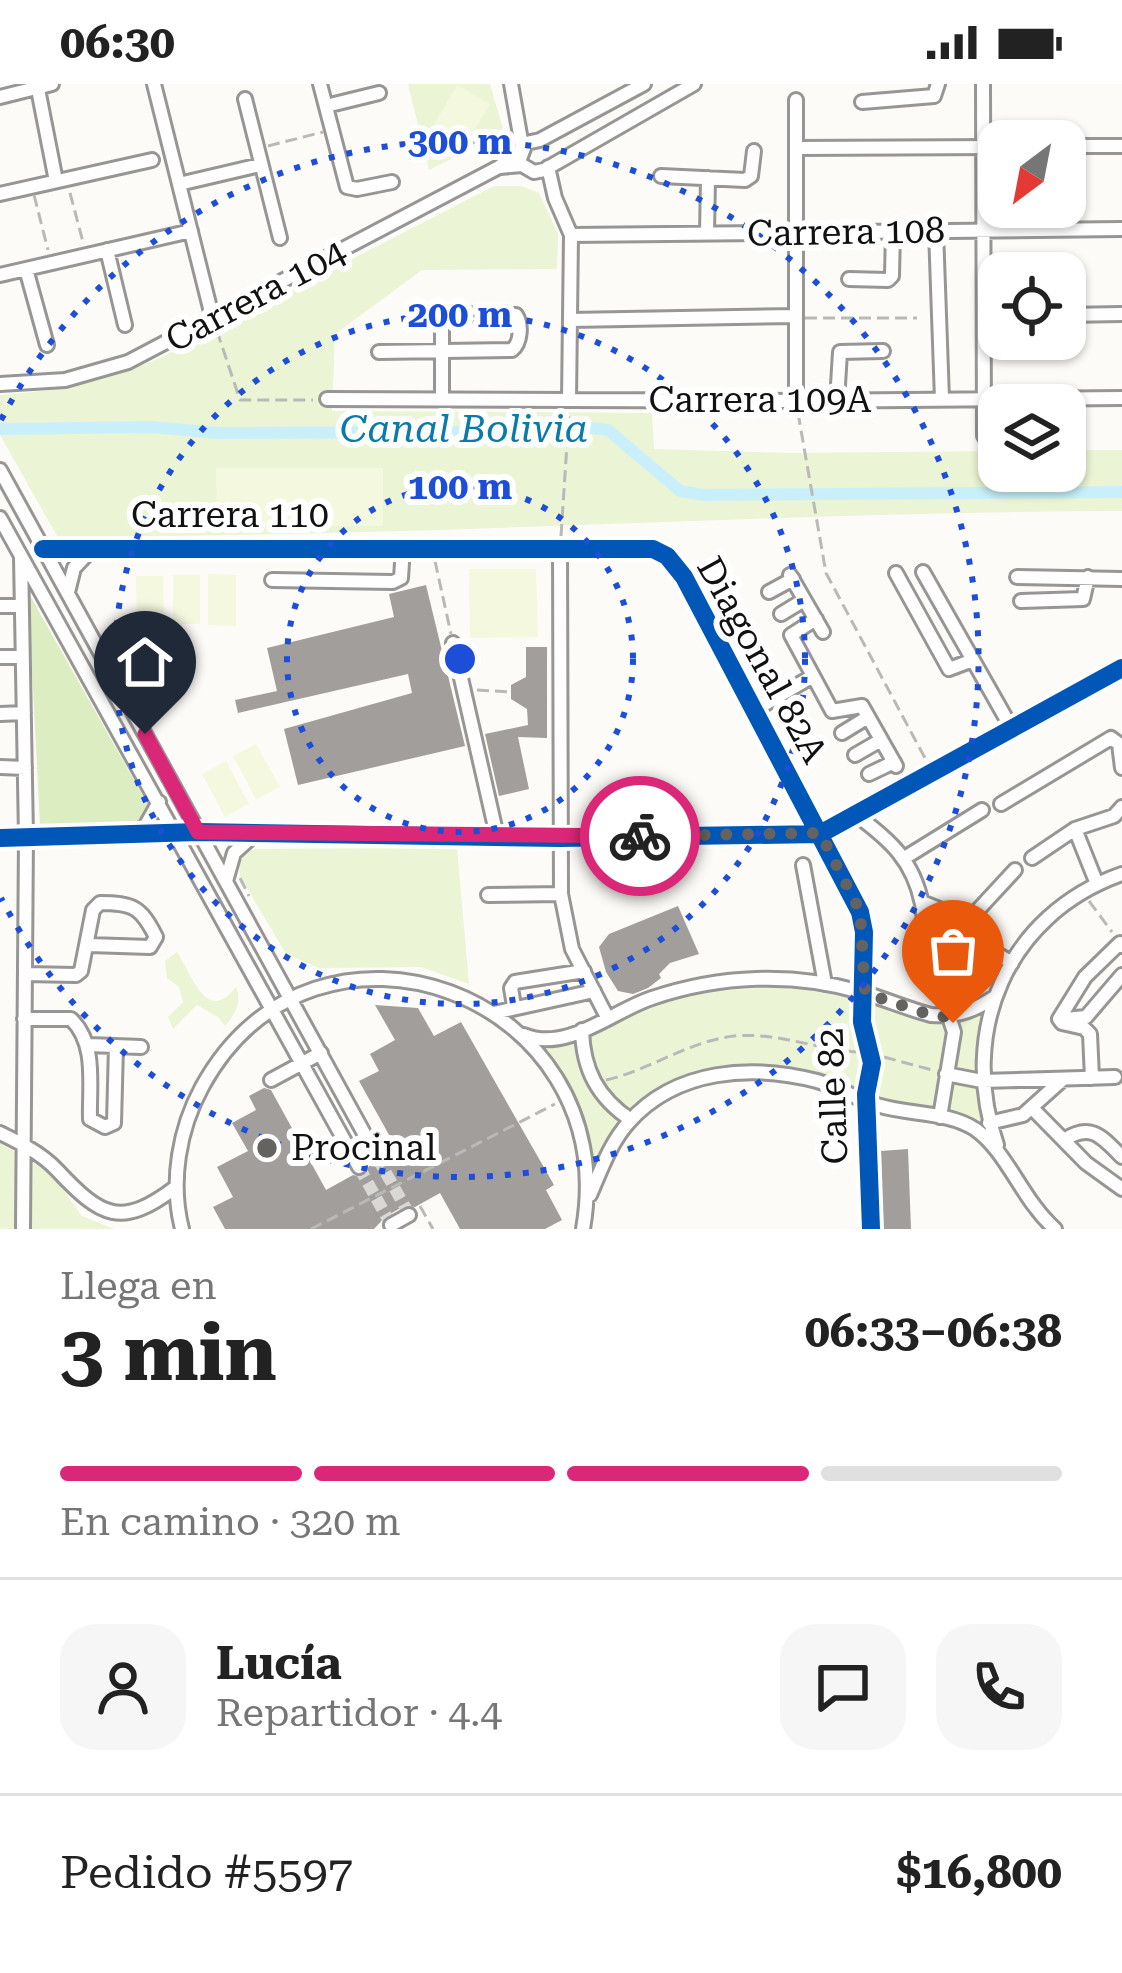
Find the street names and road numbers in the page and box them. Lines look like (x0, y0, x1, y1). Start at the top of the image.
street label: Carrera 108 (747, 209, 945, 255)
street label: Carrera 104 (159, 231, 353, 361)
street label: Carrera 109A (648, 379, 872, 421)
street label: Carrera 110 (131, 494, 329, 536)
street label: Diagonal 82A (688, 550, 836, 770)
street label: Calle 82 (810, 1027, 856, 1165)

